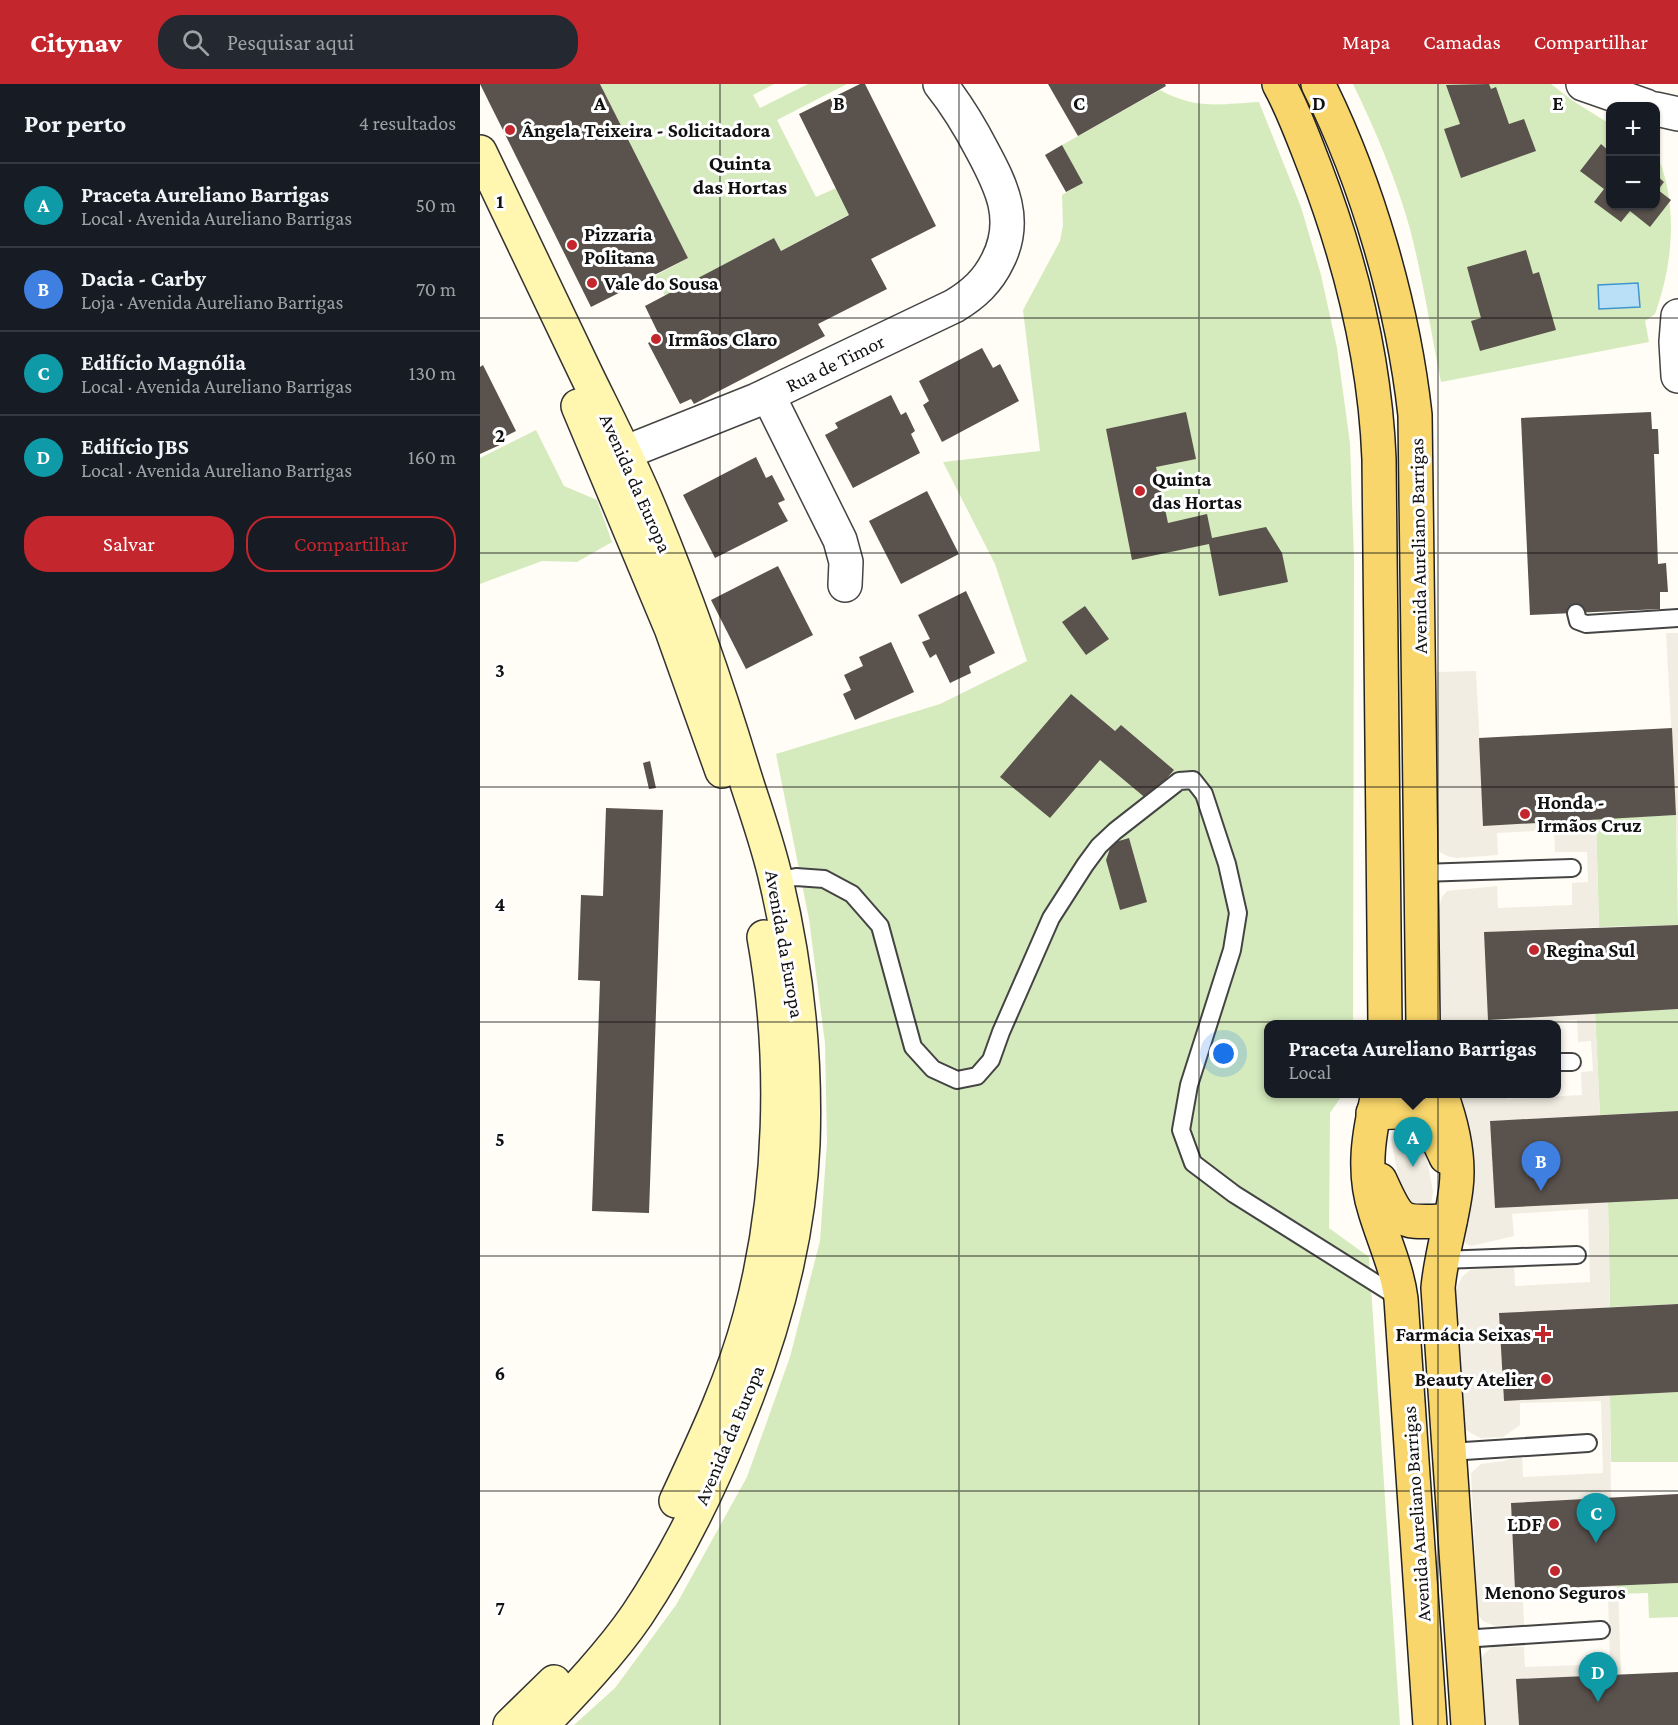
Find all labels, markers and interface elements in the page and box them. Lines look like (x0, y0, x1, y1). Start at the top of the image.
search box (158, 15, 578, 69)
icon: search (179, 26, 212, 59)
text: Citynav (30, 27, 122, 58)
text: Pesquisar aqui (227, 30, 354, 55)
text: Mapa (1342, 30, 1390, 54)
text: Camadas (1423, 30, 1501, 54)
text: Compartilhar (1534, 30, 1648, 54)
text: A (593, 92, 607, 114)
text: B (833, 92, 845, 114)
text: C (1073, 92, 1085, 114)
text: D (1312, 92, 1326, 114)
text: E (1552, 92, 1564, 114)
map controls (1606, 102, 1660, 210)
button: + (1606, 102, 1660, 156)
text: Por perto (24, 109, 126, 138)
text: 4 resultados (359, 112, 456, 134)
place label: Ângela Teixeira - Solicitadora (521, 119, 770, 141)
marker: Ângela Teixeira - Solicitadora (503, 123, 517, 137)
district label: Quinta das Hortas (693, 151, 788, 199)
button: − (1606, 156, 1660, 210)
text: Praceta Aureliano Barrigas (81, 182, 329, 207)
text: 1 (496, 190, 504, 212)
text: A (38, 194, 49, 216)
text: 50 m (415, 194, 456, 216)
text: Local · Avenida Aureliano Barrigas (81, 207, 352, 229)
place label: Pizzaria Politana (584, 223, 655, 268)
marker: Pizzaria Politana (565, 238, 579, 252)
text: Dacia - Carby (81, 266, 206, 291)
place label: Vale do Sousa (603, 272, 719, 294)
marker: Vale do Sousa (585, 276, 599, 290)
text: B (38, 278, 49, 300)
text: 70 m (416, 278, 456, 300)
text: Loja · Avenida Aureliano Barrigas (81, 291, 343, 313)
place label: Irmãos Claro (668, 328, 777, 350)
street label: Rua de Timor (782, 330, 888, 396)
marker: Irmãos Claro (649, 332, 663, 346)
text: Edifício Magnólia (81, 350, 246, 375)
text: C (37, 362, 50, 384)
text: 130 m (409, 362, 456, 384)
text: Local · Avenida Aureliano Barrigas (81, 375, 352, 397)
street label: Avenida da Europa (595, 410, 676, 556)
text: 2 (495, 424, 505, 446)
text: Edifício JBS (81, 434, 189, 459)
street label: Avenida Aureliano Barrigas (1405, 438, 1432, 654)
text: D (37, 446, 50, 468)
text: 160 m (408, 446, 456, 468)
text: Local · Avenida Aureliano Barrigas (81, 459, 352, 481)
place label: Quinta das Hortas (1152, 468, 1242, 513)
marker: Quinta das Hortas (1133, 484, 1147, 498)
button: Salvar (24, 516, 234, 572)
button: Compartilhar (246, 516, 456, 572)
text: 3 (495, 659, 505, 681)
place label: Honda - Irmãos Cruz (1537, 791, 1642, 836)
marker: Honda - Irmãos Cruz (1518, 807, 1532, 821)
street label: Avenida da Europa (760, 868, 809, 1020)
text: 4 (495, 893, 506, 915)
place label: Regina Sul (1546, 939, 1636, 961)
marker: Regina Sul (1527, 943, 1541, 957)
popup (1264, 1020, 1561, 1098)
text: Praceta Aureliano Barrigas (1288, 1036, 1537, 1061)
your location (1209, 1039, 1238, 1068)
text: Local (1288, 1061, 1331, 1083)
pin: A (1394, 1118, 1432, 1167)
text: 5 (495, 1128, 505, 1150)
pin: B (1522, 1142, 1560, 1191)
place label: Farmácia Seixas (1395, 1323, 1531, 1345)
marker: Farmácia Seixas (1536, 1327, 1550, 1341)
text: 6 (495, 1362, 505, 1384)
street label: Avenida da Europa (690, 1362, 769, 1508)
place label: Beauty Atelier (1414, 1368, 1534, 1390)
marker: Beauty Atelier (1539, 1372, 1553, 1386)
street label: Avenida Aureliano Barrigas (1397, 1405, 1436, 1623)
pin: C (1576, 1494, 1616, 1543)
place label: LDF (1507, 1513, 1542, 1535)
marker: LDF (1547, 1517, 1561, 1531)
marker: Menono Seguros (1548, 1564, 1562, 1578)
place label: Menono Seguros (1484, 1581, 1626, 1603)
text: 7 (495, 1597, 505, 1619)
pin: D (1578, 1652, 1618, 1702)

